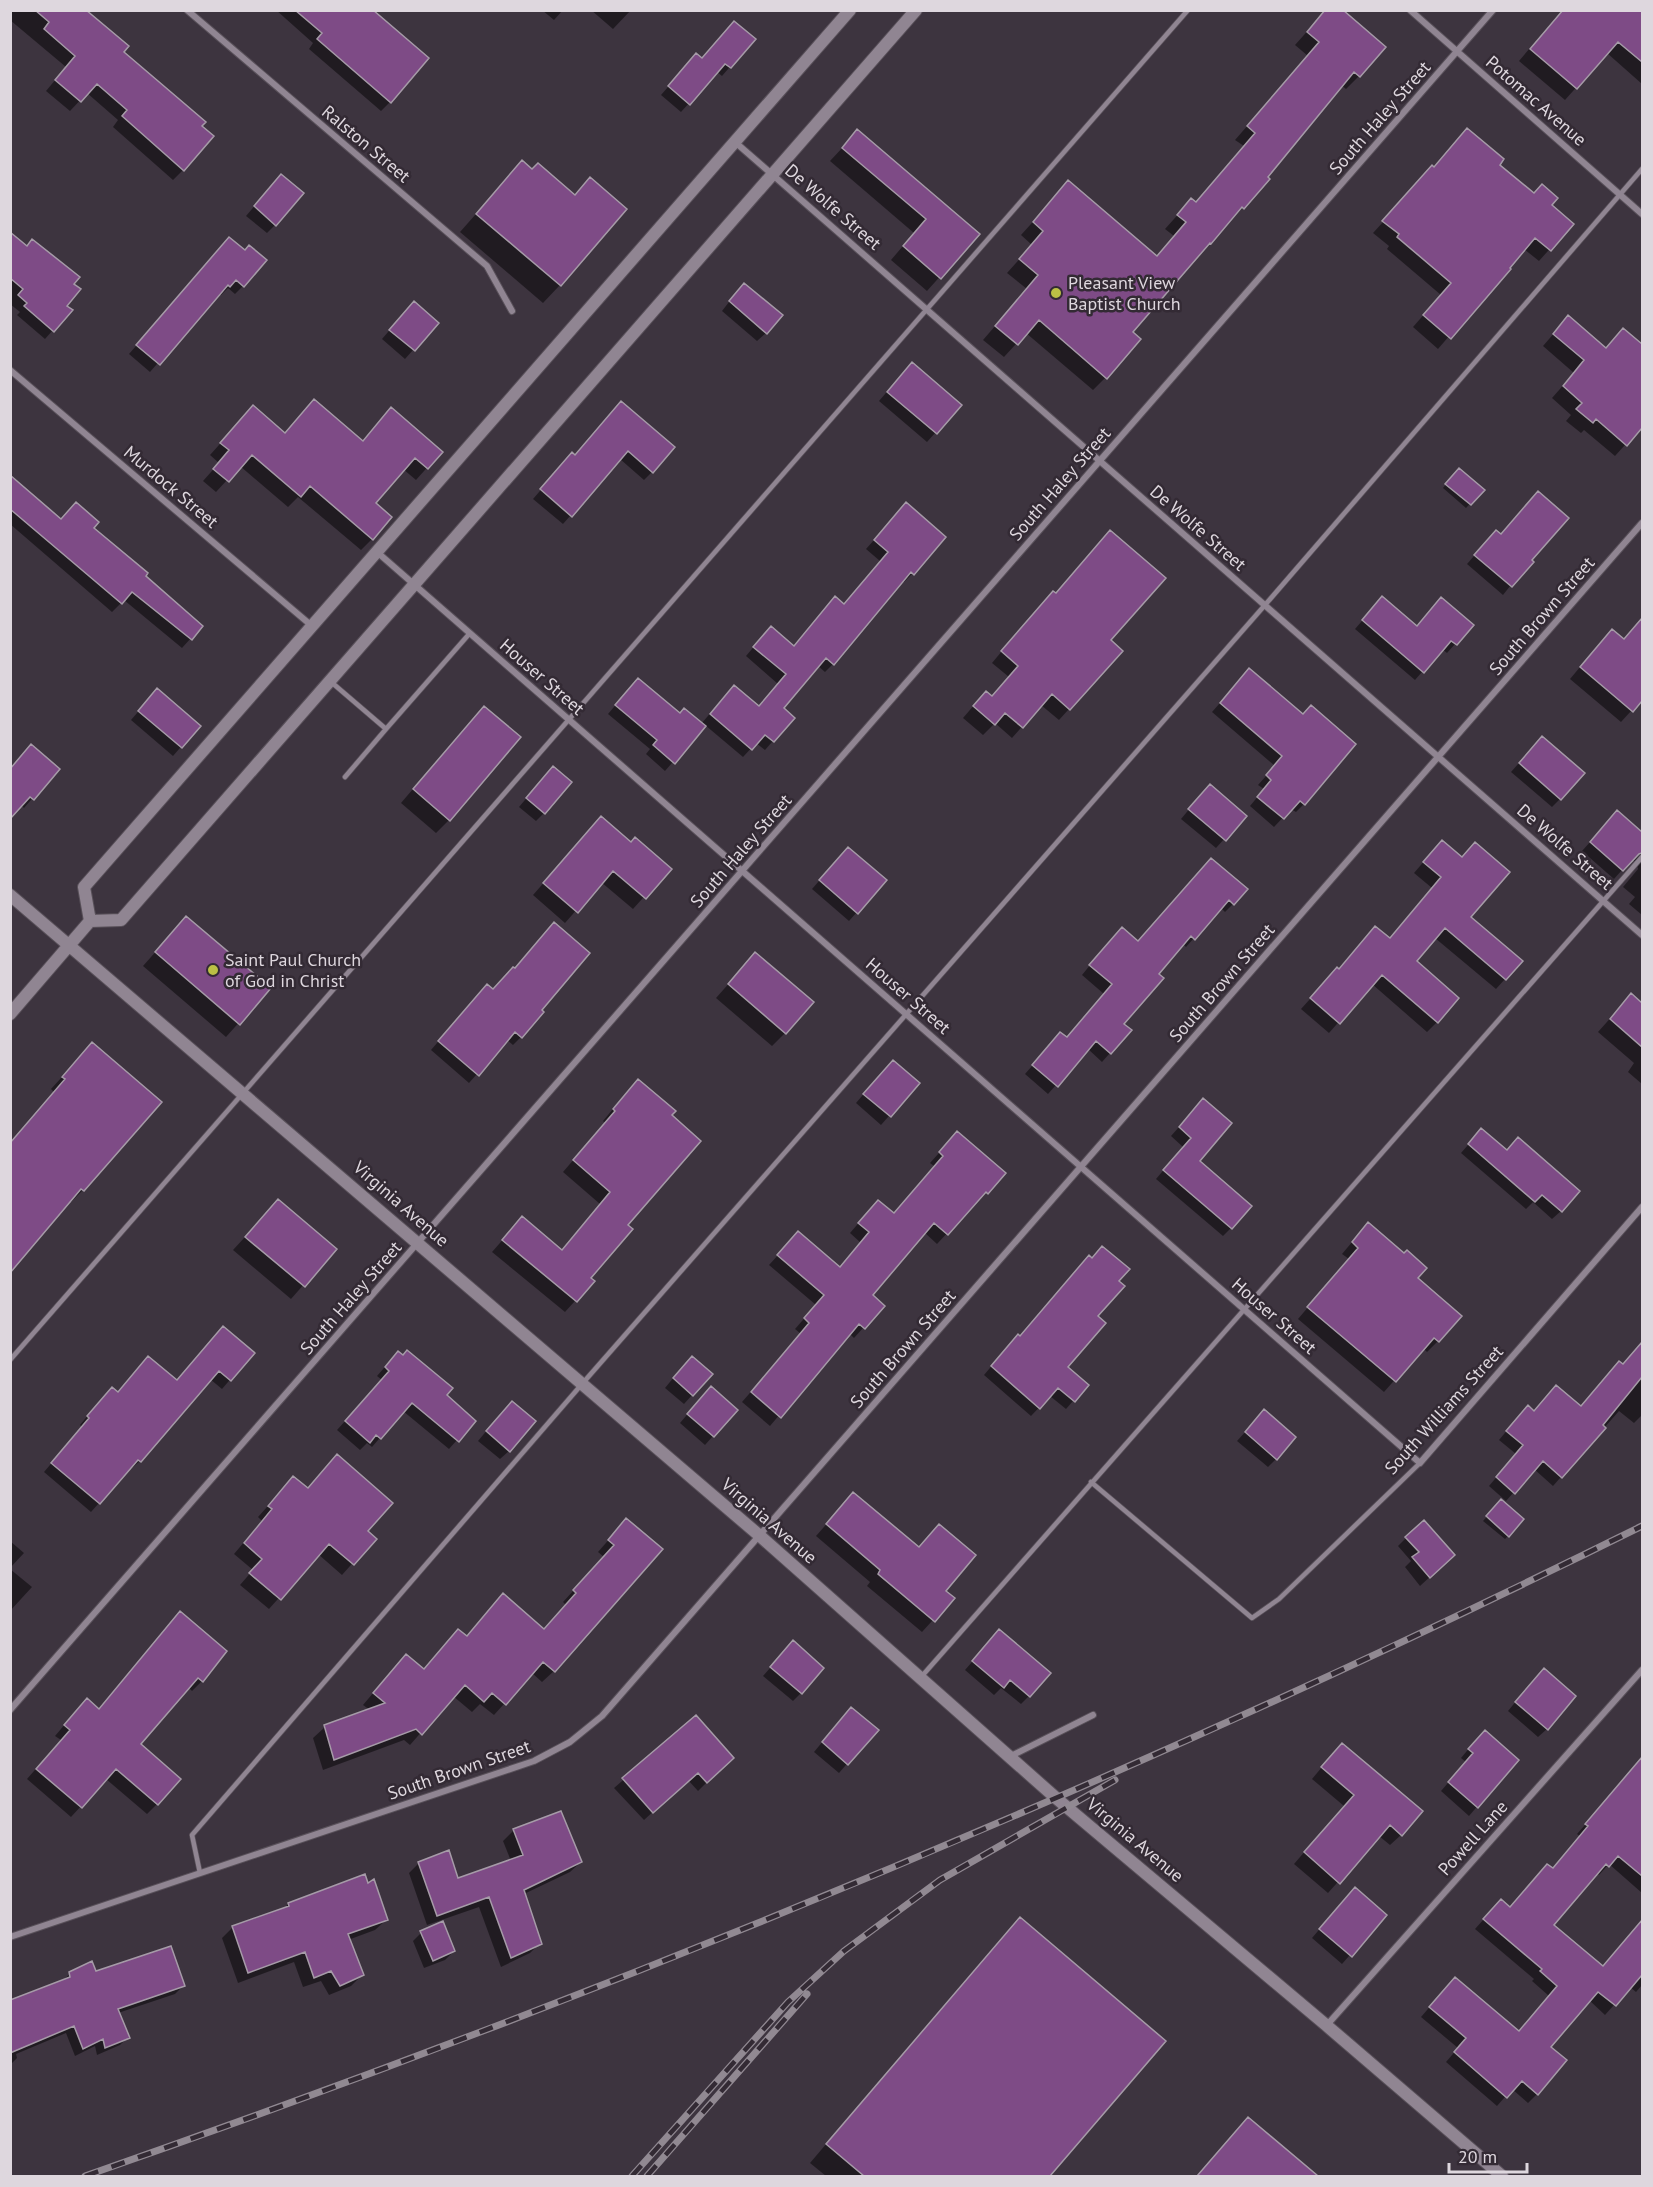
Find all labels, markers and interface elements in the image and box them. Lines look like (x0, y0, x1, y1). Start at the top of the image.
street label: Potomac Avenue (1481, 51, 1592, 151)
street label: South Haley Street (1324, 56, 1435, 179)
street label: Ralston Street (317, 100, 415, 187)
street label: De Wolfe Street (781, 159, 886, 255)
place label: Pleasant View Baptist Church (1068, 271, 1181, 315)
marker: Pleasant View Baptist Church (1049, 286, 1063, 300)
street label: South Haley Street (1004, 422, 1115, 545)
street label: Murdock Street (119, 440, 223, 533)
street label: De Wolfe Street (1146, 480, 1251, 576)
street label: South Brown Street (1484, 552, 1599, 680)
street label: Houser Street (495, 633, 590, 720)
street label: South Haley Street (685, 789, 796, 912)
street label: De Wolfe Street (1513, 799, 1618, 895)
street label: South Brown Street (1164, 919, 1279, 1047)
place label: Saint Paul Church of God in Christ (225, 948, 361, 992)
street label: Houser Street (861, 952, 956, 1039)
marker: Saint Paul Church of God in Christ (206, 963, 220, 977)
street label: Virginia Avenue (348, 1155, 454, 1252)
street label: South Haley Street (295, 1236, 406, 1359)
street label: Houser Street (1227, 1272, 1322, 1359)
street label: South Brown Street (845, 1285, 960, 1413)
street label: South Williams Street (1379, 1340, 1508, 1479)
street label: Virginia Avenue (716, 1472, 822, 1569)
street label: South Brown Street (384, 1734, 533, 1805)
street label: Virginia Avenue (1081, 1792, 1189, 1887)
street label: Powell Lane (1433, 1795, 1512, 1880)
scale bar (1449, 2136, 1527, 2174)
text: 20 m (1458, 2145, 1497, 2168)

